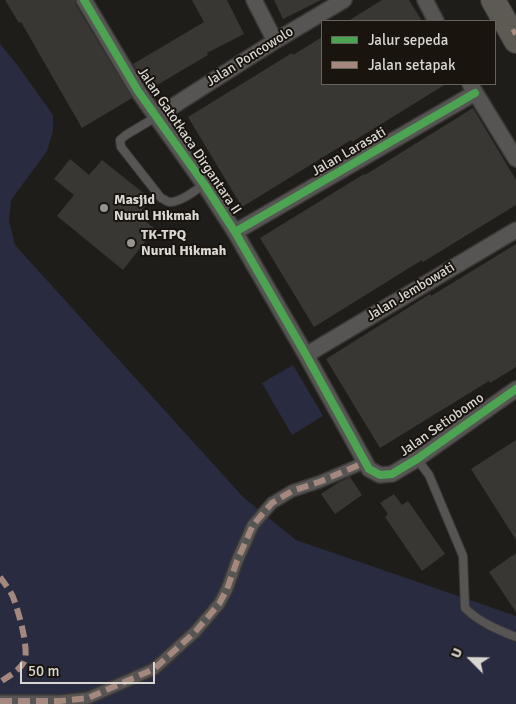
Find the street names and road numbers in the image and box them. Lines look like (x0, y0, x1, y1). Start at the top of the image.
street label: Jalan Poncowolo (203, 24, 297, 90)
street label: Jalan Gatotkaca Dirgantara II (133, 64, 245, 218)
street label: Jalan Larasati (309, 124, 389, 180)
street label: Jalan Jembowati (364, 259, 458, 325)
street label: Jalan Setiobomo (397, 390, 487, 460)

